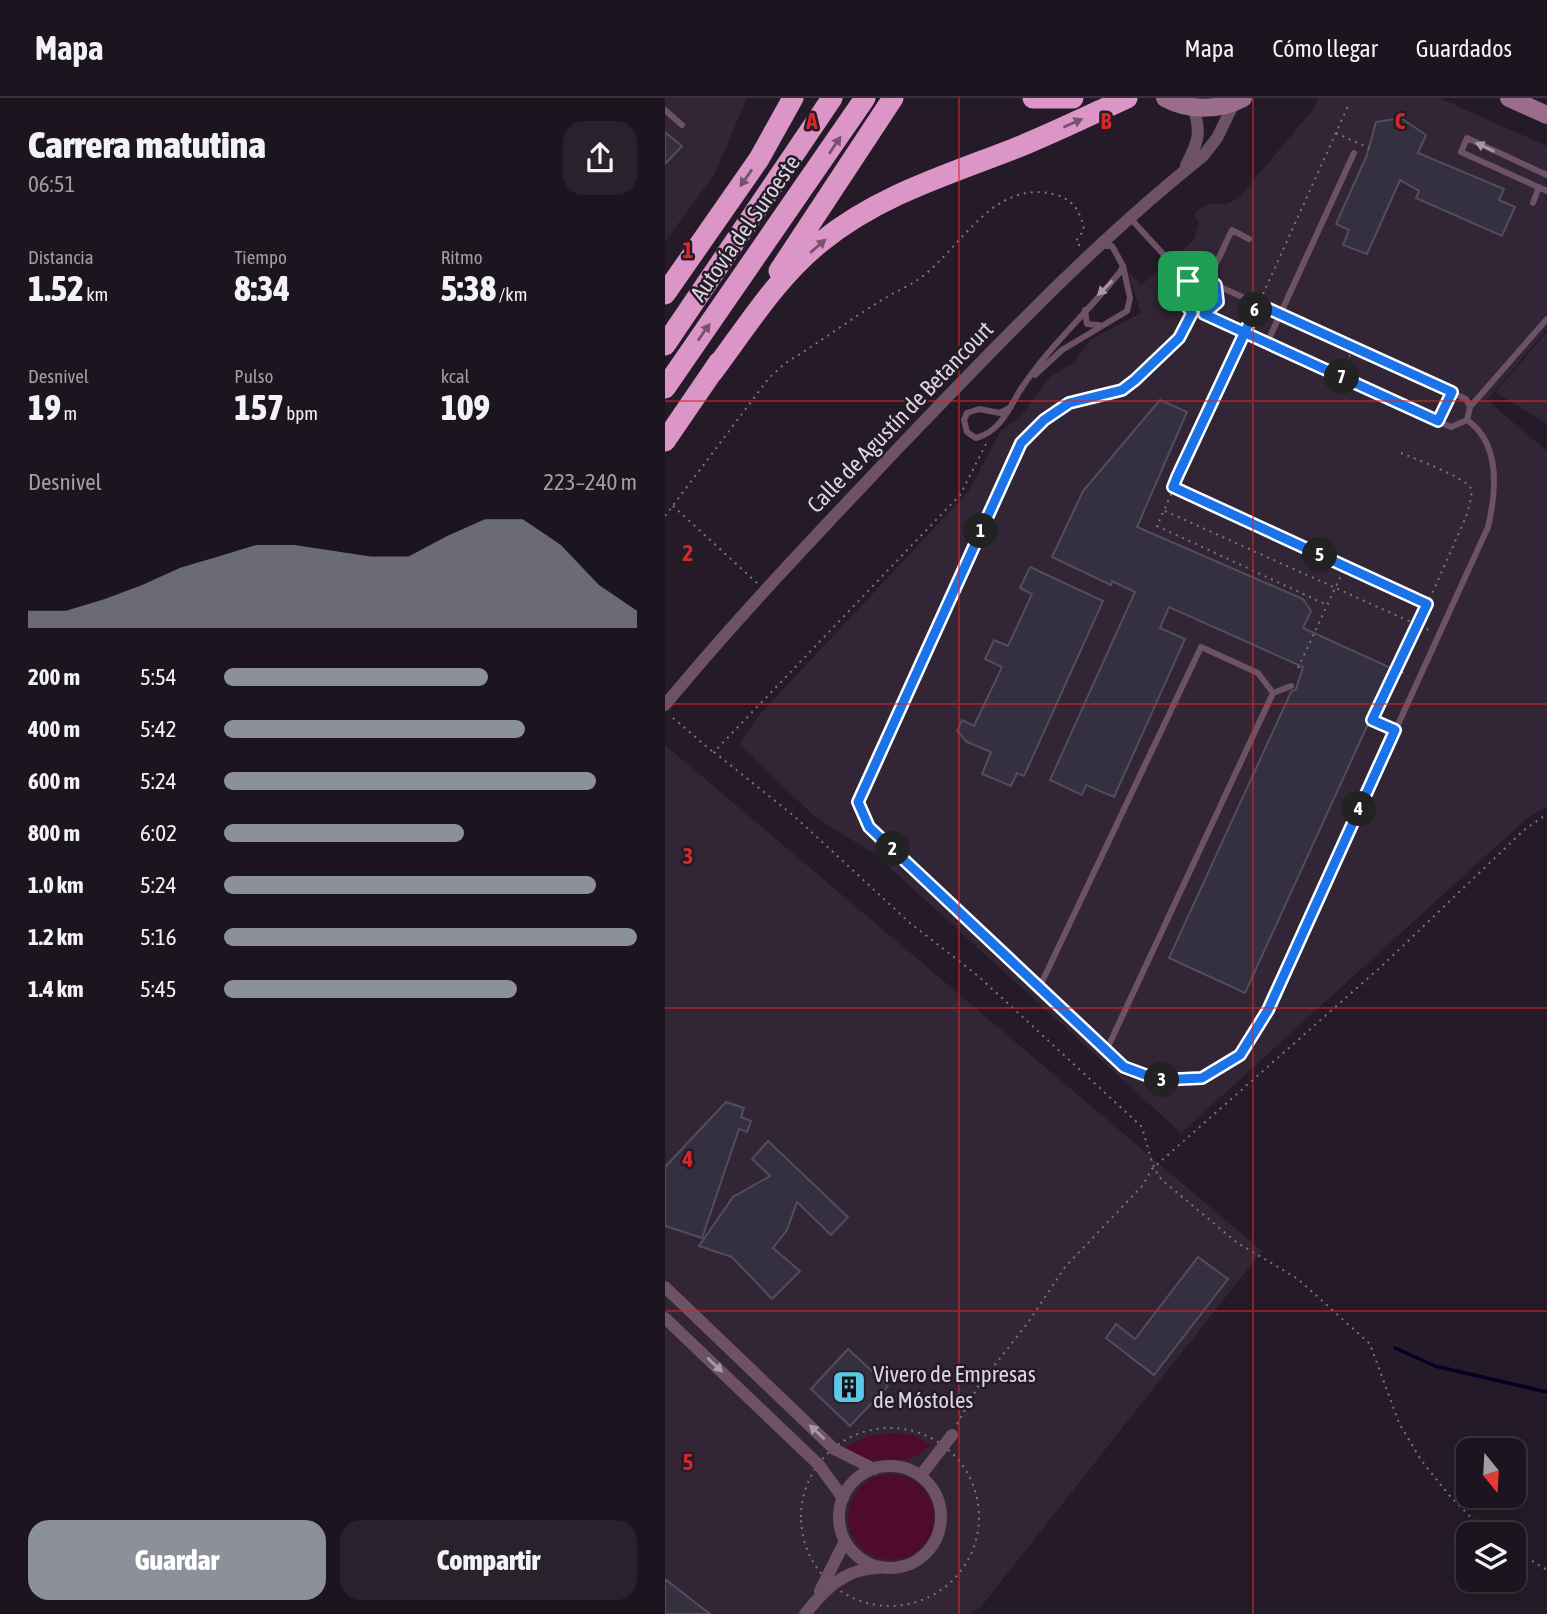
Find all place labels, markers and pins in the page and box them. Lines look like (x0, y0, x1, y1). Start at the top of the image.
pin (1158, 251, 1218, 311)
pin: 6 (1237, 292, 1273, 328)
pin: 7 (1325, 360, 1359, 394)
pin: 1 (963, 514, 999, 548)
pin: 5 (1303, 538, 1337, 573)
pin: 4 (1341, 792, 1377, 826)
pin: 2 (875, 832, 911, 866)
pin: 3 (1145, 1062, 1179, 1098)
place label: Vivero de Empresas de Móstoles (873, 1361, 1036, 1413)
building icon: Vivero de Empresas de Móstoles (830, 1368, 868, 1406)

